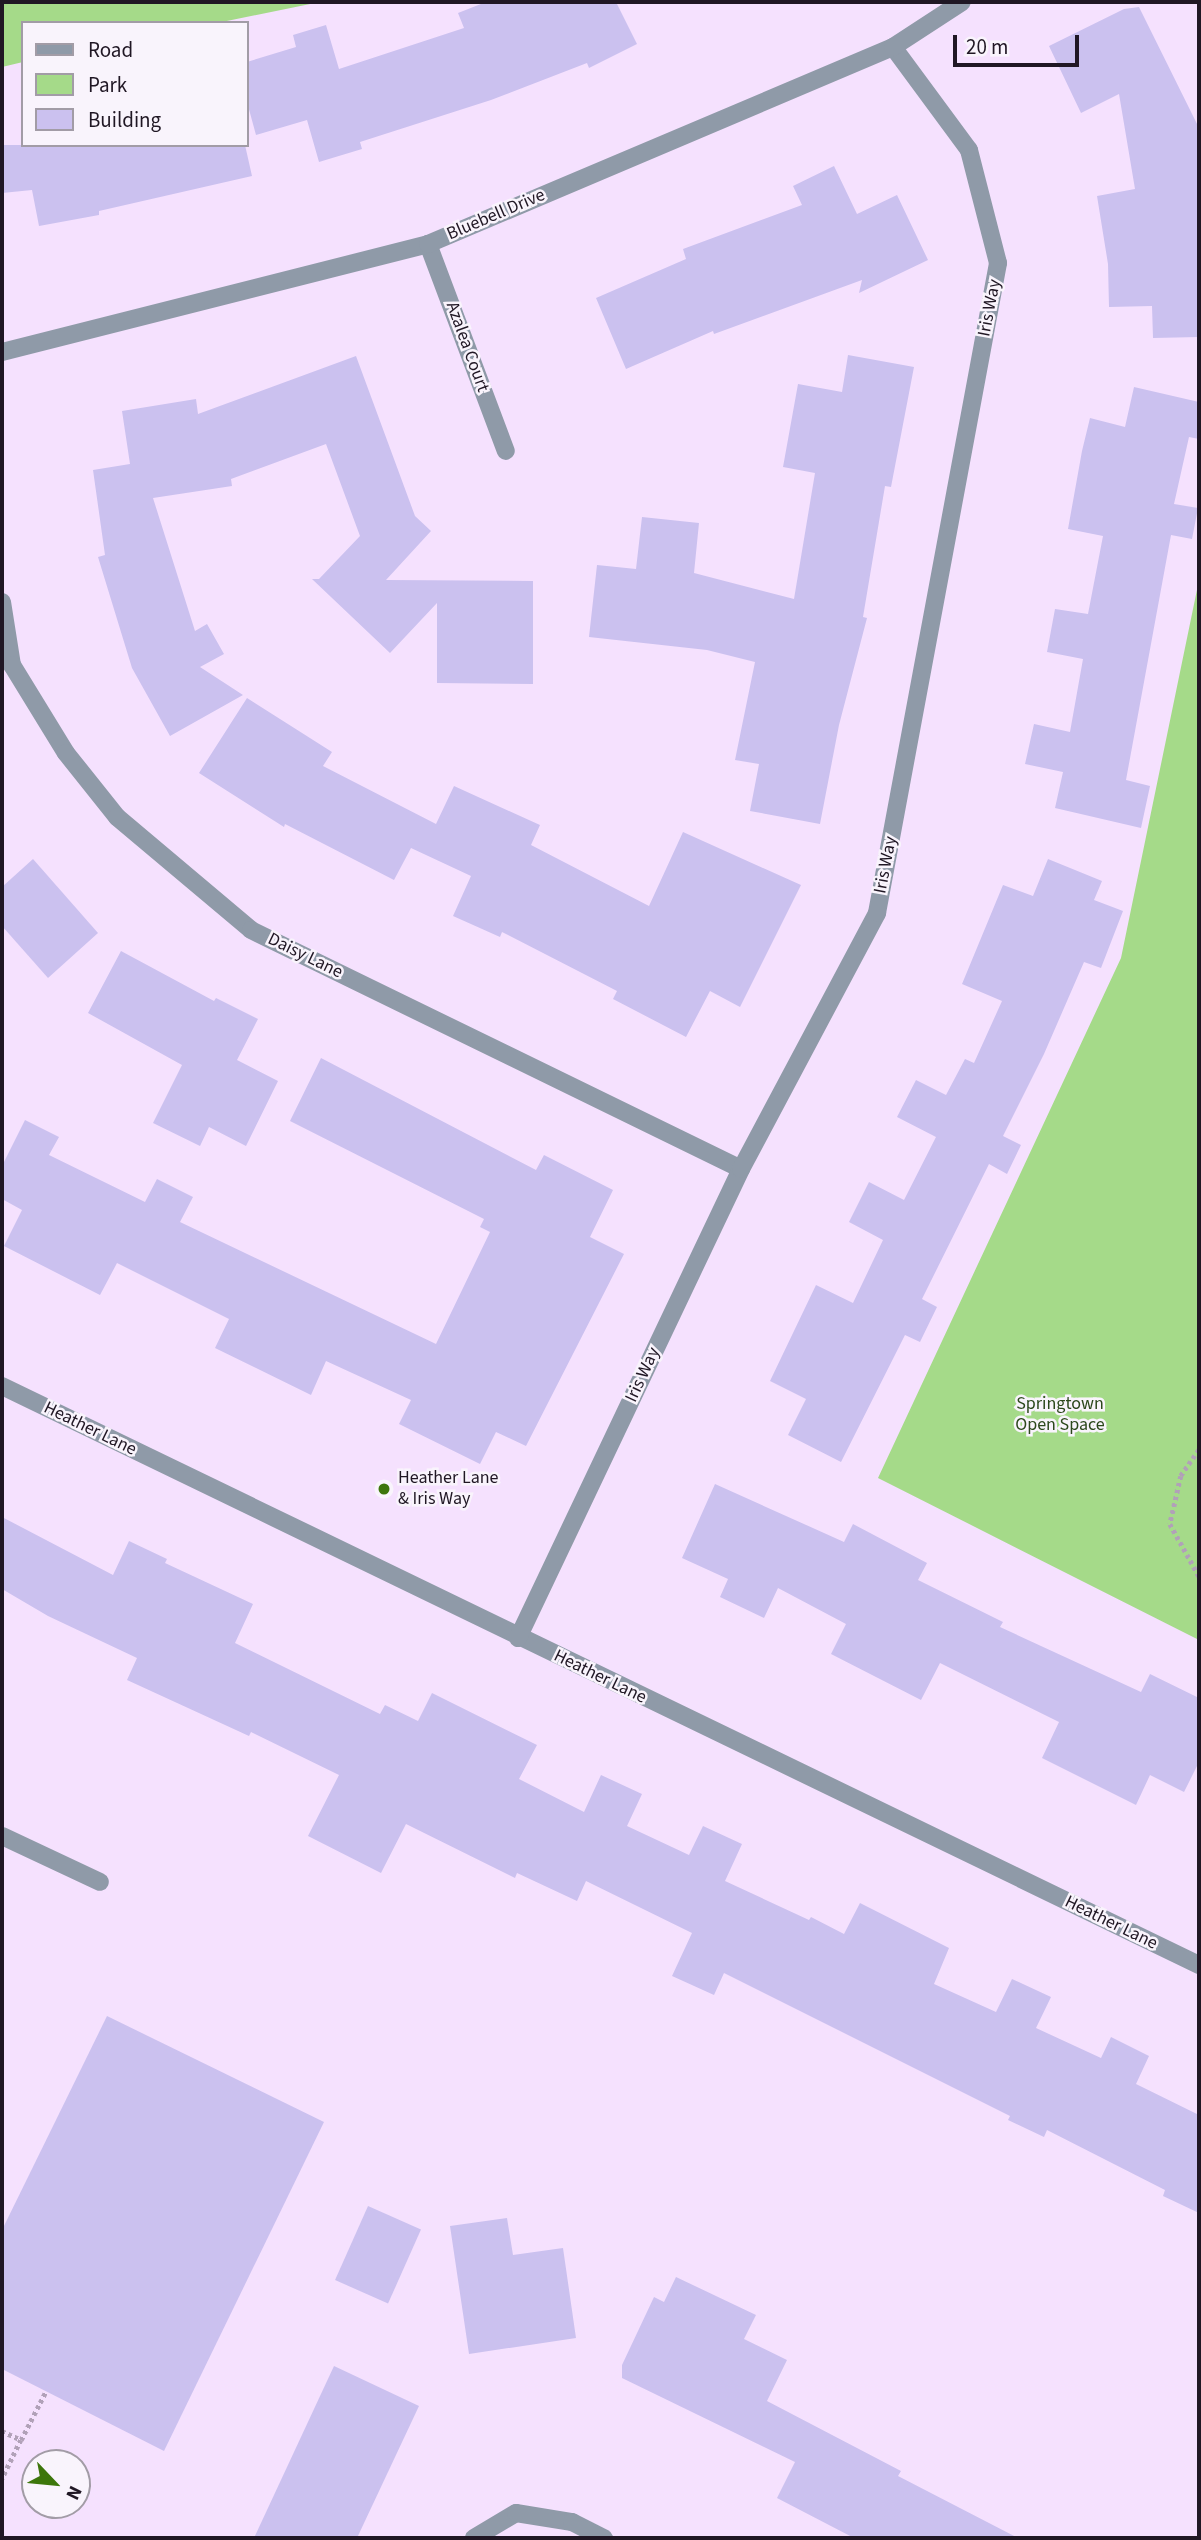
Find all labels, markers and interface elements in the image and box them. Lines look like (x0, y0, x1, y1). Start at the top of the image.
legend (21, 21, 248, 147)
scale bar (956, 21, 1082, 65)
text: 20 m (966, 32, 1008, 62)
text: Road (88, 35, 133, 65)
text: Park (88, 70, 127, 100)
text: Building (88, 105, 161, 135)
street label: Bluebell Drive (444, 185, 548, 245)
street label: Iris Way (974, 278, 1006, 338)
street label: Azalea Court (441, 299, 493, 395)
street label: Iris Way (870, 835, 902, 895)
street label: Daisy Lane (264, 929, 346, 983)
street label: Iris Way (621, 1344, 665, 1406)
park label: Springtown Open Space (1015, 1394, 1105, 1436)
street label: Heather Lane (40, 1397, 140, 1461)
place label: Heather Lane & Iris Way (398, 1468, 498, 1510)
marker: Heather Lane & Iris Way (376, 1481, 392, 1497)
street label: Heather Lane (550, 1645, 650, 1709)
street label: Heather Lane (1061, 1891, 1161, 1955)
north arrow (21, 2449, 91, 2519)
text: N (59, 2481, 88, 2504)

